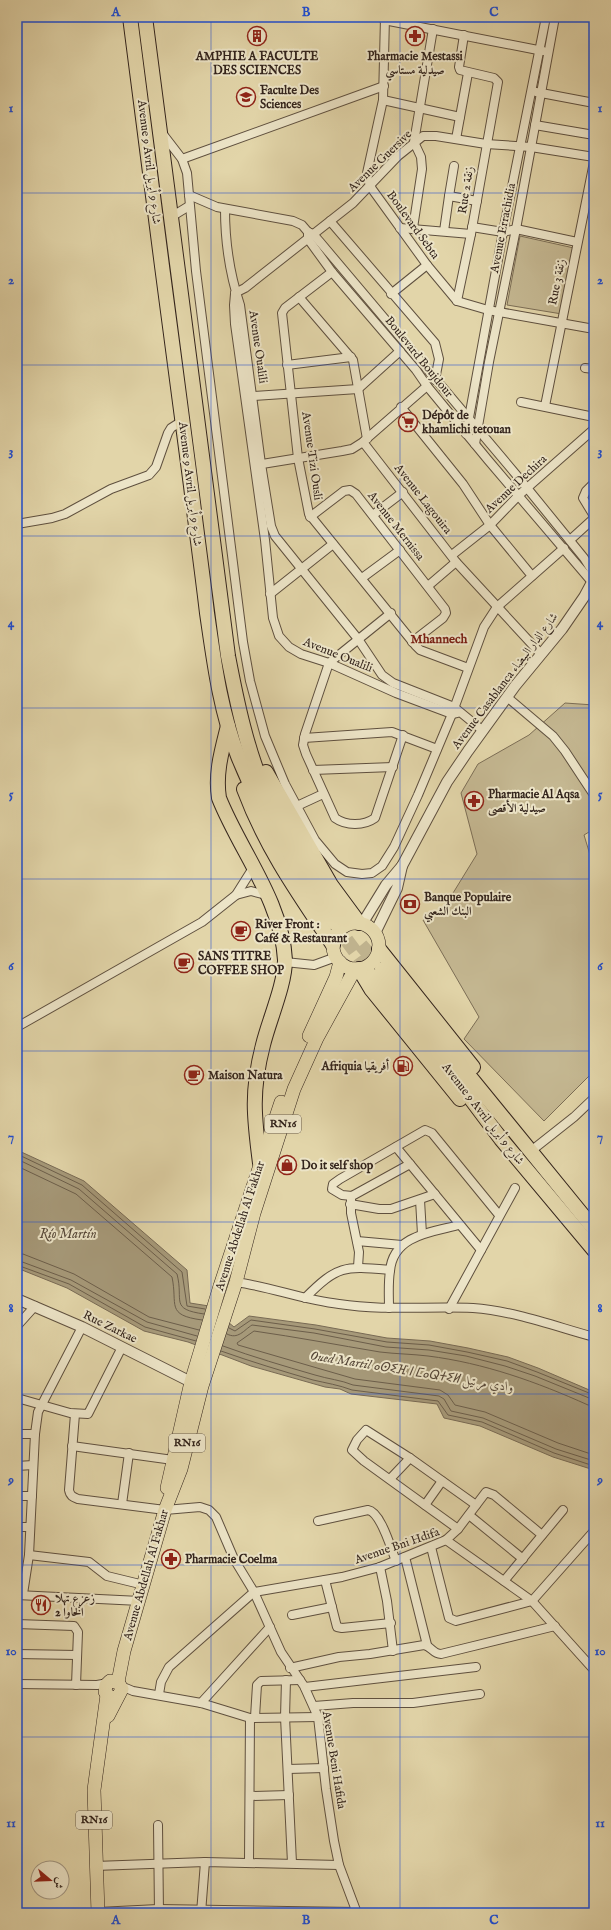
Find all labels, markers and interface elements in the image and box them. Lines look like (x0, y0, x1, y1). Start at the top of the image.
text: A (111, 4, 122, 21)
text: B (302, 4, 311, 21)
text: C (489, 4, 499, 21)
building icon: AMPHIE A FACULTE DES SCIENCES (246, 25, 268, 47)
pharmacy icon: Pharmacie Mestassi صيدلية مستاسي (404, 25, 426, 47)
place label: AMPHIE A FACULTE DES SCIENCES (195, 49, 319, 78)
place label: Pharmacie Mestassi صيدلية مستاسي (367, 49, 464, 81)
place label: Faculte Des Sciences (260, 83, 320, 112)
school or university icon: Faculte Des Sciences (235, 86, 257, 108)
street label: Avenue 9 Avril شارع 9 أبريل (131, 98, 165, 226)
text: 1 (9, 100, 14, 117)
text: 1 (598, 100, 603, 117)
street label: Avenue Guersive (344, 126, 415, 196)
street label: Rue 2 زنقة (455, 165, 477, 215)
street label: Avenue Errachidia (487, 181, 519, 275)
street label: Boulevard Sebta (383, 188, 443, 263)
street label: Rue 3 زنقة (545, 257, 569, 306)
text: 2 (8, 272, 14, 289)
text: 2 (597, 272, 603, 289)
street label: Avenue Oualili (245, 309, 271, 385)
street label: Boulevard Boujdour (382, 313, 457, 401)
place label: Dépôt de khamlichi tetouan (421, 408, 512, 437)
street label: Avenue Tizi Ousli (298, 410, 326, 501)
supermarket icon: Dépôt de khamlichi tetouan (397, 411, 419, 433)
street label: Avenue 9 Avril شارع 9 أبريل (172, 420, 206, 548)
text: 3 (9, 443, 14, 460)
text: 3 (598, 443, 603, 460)
street label: Avenue Dechira (481, 451, 551, 517)
street label: Avenue Lagouira (390, 460, 456, 538)
street label: Avenue Mernissa (364, 488, 428, 564)
street label: Avenue Casablanca شارع الدار البيضاء (448, 610, 564, 755)
text: 4 (8, 615, 15, 632)
text: 4 (597, 615, 604, 632)
district label: Mhannech (410, 631, 469, 648)
street label: Avenue Oualili (300, 634, 375, 676)
text: 5 (9, 786, 14, 803)
text: 5 (598, 786, 603, 803)
place label: Pharmacie Al Aqsa صيدلية الأقصى (488, 787, 580, 817)
pharmacy icon: Pharmacie Al Aqsa صيدلية الأقصى (463, 790, 485, 812)
place label: Banque Populaire البنك الشعبي (424, 890, 512, 923)
bank icon: Banque Populaire البنك الشعبي (399, 893, 421, 915)
place label: River Front : Café & Restaurant (255, 917, 348, 946)
cafe icon: River Front : Café & Restaurant (230, 920, 252, 942)
place label: SANS TITRE COFFEE SHOP (198, 949, 284, 978)
cafe icon: SANS TITRE COFFEE SHOP (173, 952, 195, 974)
text: 6 (8, 958, 14, 975)
text: 6 (597, 958, 603, 975)
fuel station icon: Afriquia أفريقيا (392, 1055, 414, 1077)
place label: Afriquia أفريقيا (320, 1058, 389, 1075)
street label: Avenue 9 Avril شارع 9 أبريل (436, 1059, 528, 1170)
cafe icon: Maison Natura (183, 1064, 205, 1086)
place label: Maison Natura (208, 1068, 283, 1083)
road number: RN16 (265, 1115, 301, 1133)
text: 7 (8, 1129, 14, 1146)
text: 7 (597, 1129, 603, 1146)
shop icon: Do it self shop (276, 1154, 298, 1176)
place label: Do it self shop (301, 1158, 374, 1174)
street label: Avenue Abdellah Al Fakhar (212, 1159, 268, 1294)
water label: Río Martín (39, 1226, 97, 1243)
text: 8 (8, 1300, 14, 1317)
text: 8 (597, 1300, 603, 1317)
street label: Rue Zarkae (80, 1307, 140, 1347)
water label: Oued Martil ⴰⵙⵉⴼ ⵏ ⵎⴰⵕⵜⵉⵍ وادي مرتيل (309, 1348, 515, 1397)
road number: RN16 (169, 1434, 205, 1452)
text: 9 (7, 1472, 14, 1489)
text: 9 (596, 1472, 603, 1489)
street label: Avenue Abdellah Al Fakhar (120, 1507, 172, 1643)
street label: Avenue Bni Hdifa (352, 1524, 442, 1568)
pharmacy icon: Pharmacie Coelma (160, 1548, 182, 1570)
place label: Pharmacie Coelma (185, 1552, 278, 1567)
place label: زعزع تهلا الخاوا 2 (55, 1591, 95, 1620)
restaurant icon: زعزع تهلا الخاوا 2 (30, 1594, 52, 1616)
text: 10 (5, 1643, 17, 1660)
text: 10 (594, 1643, 606, 1660)
street label: Avenue Beni Hafida (319, 1709, 349, 1811)
road number: RN16 (76, 1811, 112, 1829)
text: 11 (6, 1815, 16, 1832)
text: 11 (595, 1815, 605, 1832)
north arrow (30, 1860, 70, 1900)
text: ش (50, 1875, 67, 1890)
text: A (111, 1912, 122, 1929)
text: B (302, 1912, 311, 1929)
text: C (489, 1912, 499, 1929)

